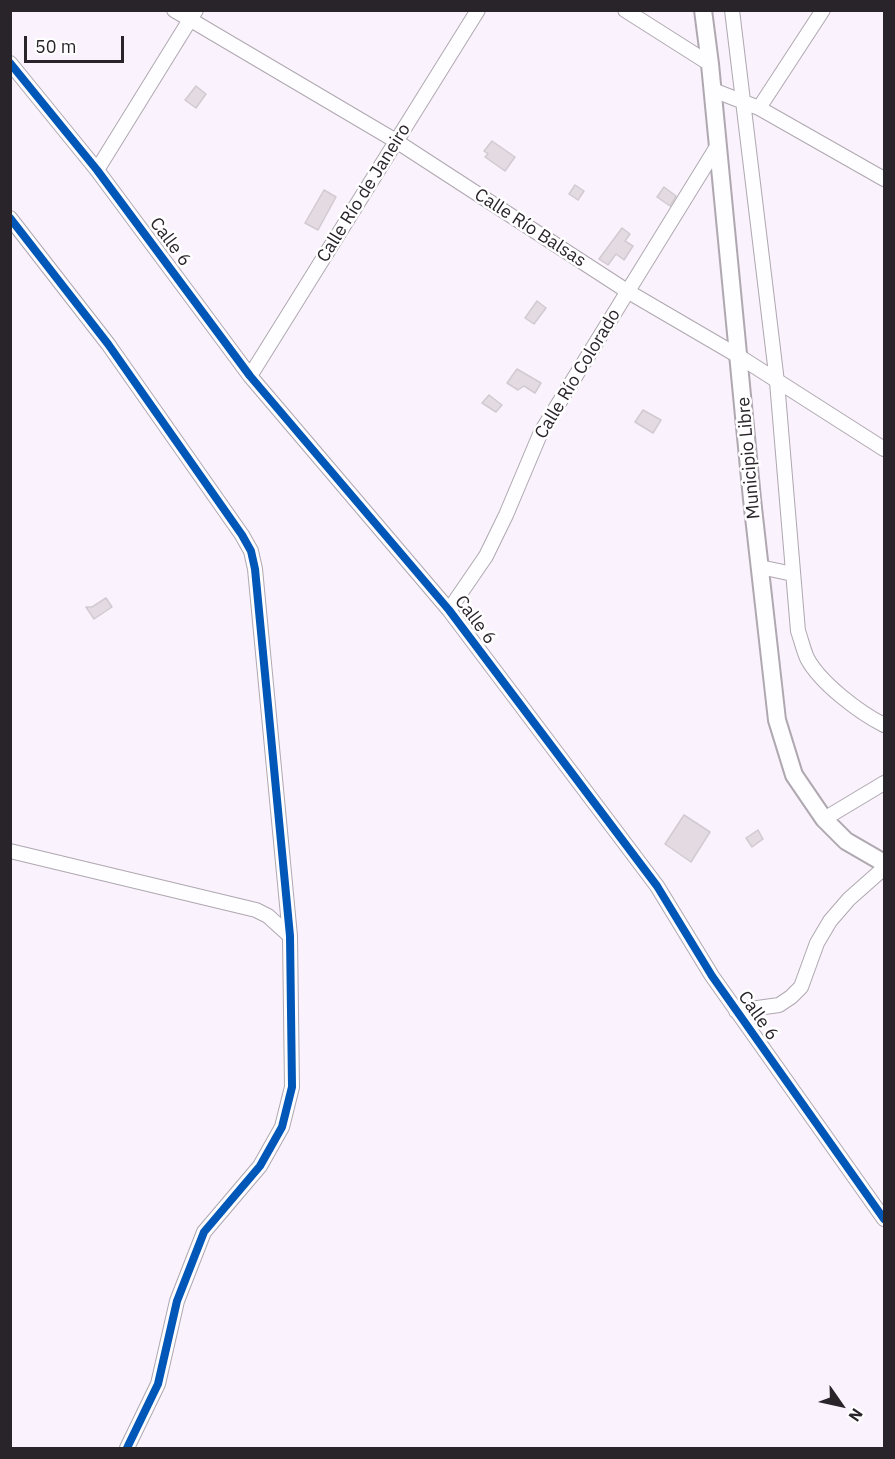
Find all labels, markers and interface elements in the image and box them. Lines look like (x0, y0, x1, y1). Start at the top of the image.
scale bar (27, 24, 128, 62)
text: 50 m (35, 35, 77, 58)
street label: Calle Río de Janeiro (313, 120, 415, 266)
street label: Calle Río Balsas (470, 184, 590, 272)
street label: Calle 6 (145, 213, 195, 271)
street label: Calle Río Colorado (531, 305, 625, 443)
street label: Municipio Libre (733, 396, 765, 520)
street label: Calle 6 (450, 591, 500, 649)
street label: Calle 6 (733, 987, 783, 1045)
north arrow (811, 1375, 871, 1435)
text: N (844, 1405, 867, 1425)

